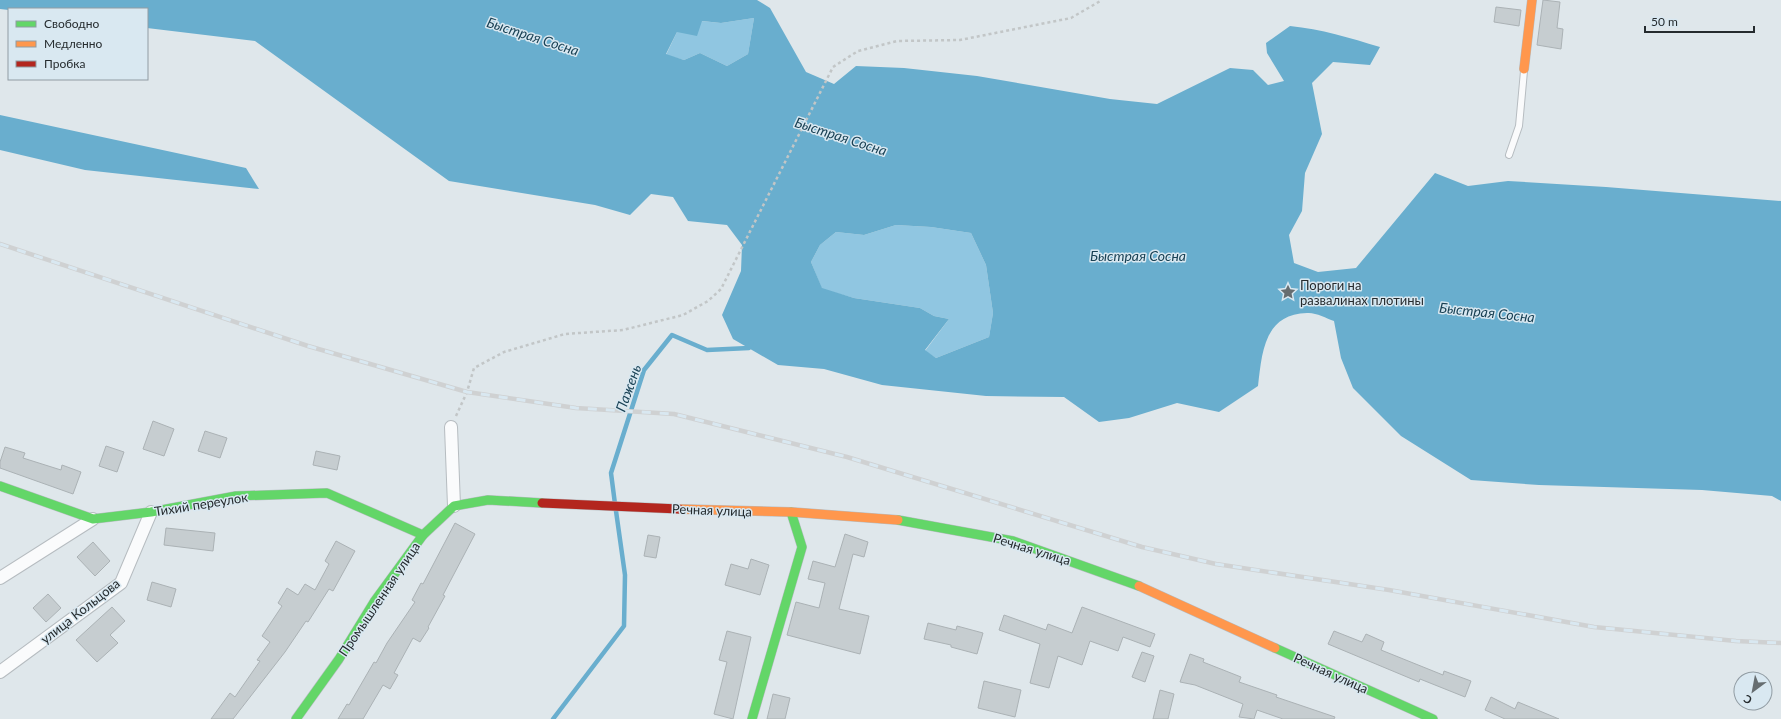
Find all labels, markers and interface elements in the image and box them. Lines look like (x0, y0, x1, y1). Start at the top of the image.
legend (8, 8, 148, 80)
scale bar (1645, 8, 1754, 34)
water label: Быстрая Сосна (485, 13, 581, 59)
text: 50 m (1651, 14, 1678, 29)
text: Свободно (44, 16, 100, 31)
text: Медленно (44, 36, 103, 51)
text: Пробка (44, 56, 85, 71)
water label: Быстрая Сосна (793, 113, 889, 159)
water label: Быстрая Сосна (1090, 247, 1186, 264)
place label: Пороги на развалинах плотины (1300, 277, 1424, 308)
place icon: Пороги на развалинах плотины (1279, 283, 1297, 301)
water label: Быстрая Сосна (1438, 299, 1536, 325)
water label: Пажень (612, 362, 644, 414)
street label: Тихий переулок (153, 489, 249, 519)
street label: Речная улица (672, 501, 752, 519)
street label: Речная улица (991, 530, 1073, 568)
street label: Промышленная улица (335, 539, 423, 659)
street label: улица Кольцова (37, 575, 123, 647)
street label: Речная улица (1291, 649, 1371, 697)
north arrow (1733, 671, 1773, 711)
text: С (1740, 692, 1754, 707)

